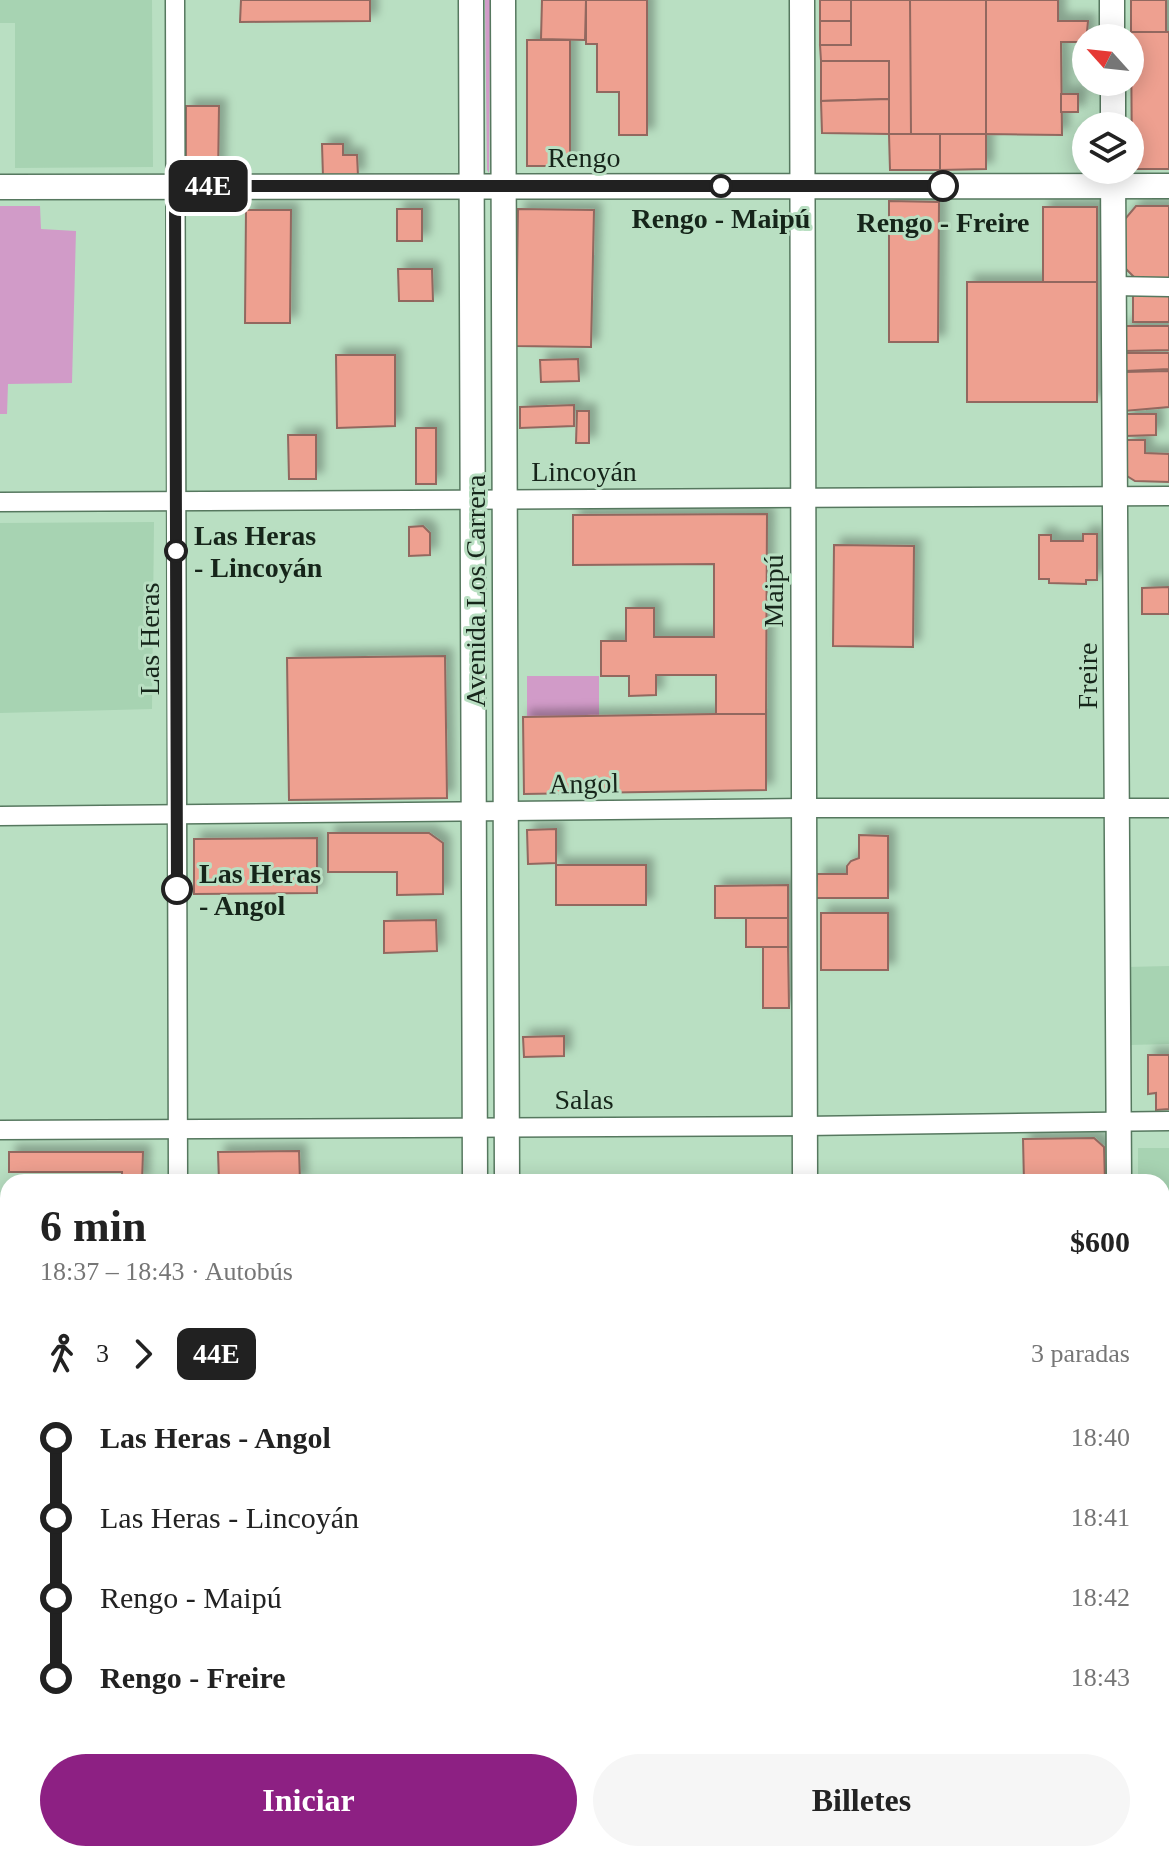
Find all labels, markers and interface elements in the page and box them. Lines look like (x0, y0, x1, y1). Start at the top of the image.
north arrow (1072, 24, 1144, 96)
map controls (1072, 24, 1144, 184)
button: layers (1072, 112, 1144, 184)
street label: Rengo (547, 142, 621, 173)
line badge: 44E (162, 160, 254, 212)
text: 44E (185, 170, 231, 201)
marker: Rengo - Freire (928, 171, 958, 201)
marker: Rengo - Maipú (710, 175, 732, 197)
place label: Rengo - Maipú (632, 203, 810, 234)
place label: Rengo - Freire (856, 207, 1030, 238)
street label: Lincoyán (531, 456, 637, 487)
street label: Avenida Los Carrera (460, 474, 491, 707)
place label: Las Heras - Lincoyán (194, 520, 323, 583)
marker: Las Heras - Lincoyán (165, 540, 187, 562)
street label: Maipú (758, 554, 789, 628)
street label: Las Heras (134, 583, 165, 695)
street label: Freire (1072, 643, 1103, 709)
street label: Angol (549, 767, 619, 800)
place label: Las Heras - Angol (199, 858, 321, 921)
marker: Las Heras - Angol (162, 874, 192, 904)
street label: Salas (554, 1084, 614, 1115)
text: 6 min (40, 1202, 146, 1251)
text: $600 (1070, 1225, 1130, 1258)
text: 18:37 – 18:43 · Autobús (40, 1257, 293, 1286)
icon: walk (40, 1332, 84, 1376)
icon: forward (121, 1332, 165, 1376)
text: 44E (193, 1338, 240, 1369)
text: 3 (96, 1339, 109, 1368)
text: 3 paradas (1031, 1339, 1130, 1368)
text: Las Heras - Angol (100, 1421, 331, 1454)
text: 18:40 (1071, 1423, 1130, 1452)
text: Las Heras - Lincoyán (100, 1501, 359, 1534)
text: 18:41 (1071, 1503, 1130, 1532)
text: Rengo - Maipú (100, 1581, 282, 1614)
text: 18:42 (1071, 1583, 1130, 1612)
text: Rengo - Freire (100, 1661, 286, 1694)
text: 18:43 (1071, 1663, 1130, 1692)
button: Iniciar (40, 1754, 577, 1846)
button: Billetes (593, 1754, 1130, 1846)

